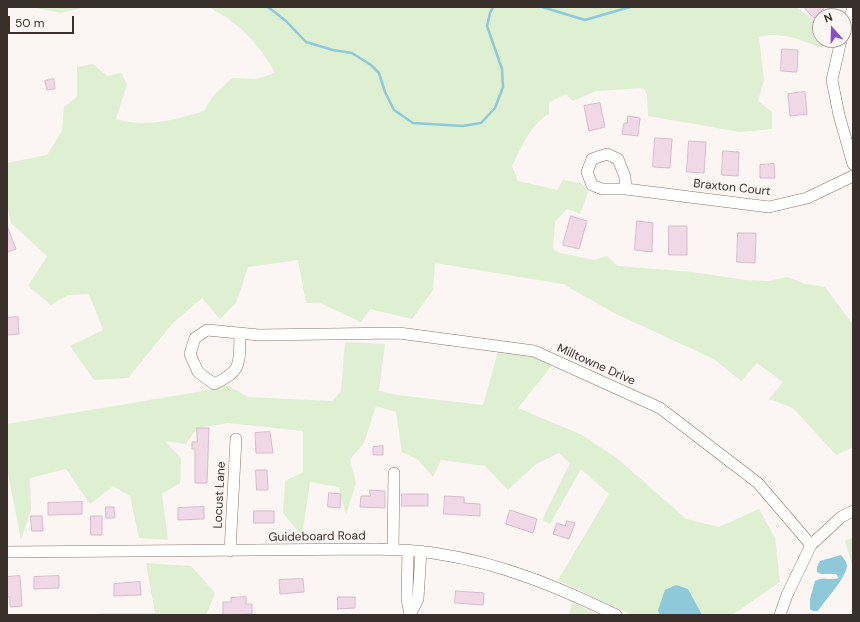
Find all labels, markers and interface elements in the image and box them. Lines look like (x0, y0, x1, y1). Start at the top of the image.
scale bar (10, 8, 76, 34)
north arrow (812, 8, 852, 48)
text: N (822, 10, 834, 26)
text: 50 m (15, 15, 44, 31)
street label: Braxton Court (693, 177, 771, 199)
street label: Milltowne Drive (555, 341, 637, 389)
street label: Locust Lane (211, 461, 229, 529)
street label: Guideboard Road (268, 529, 366, 545)

